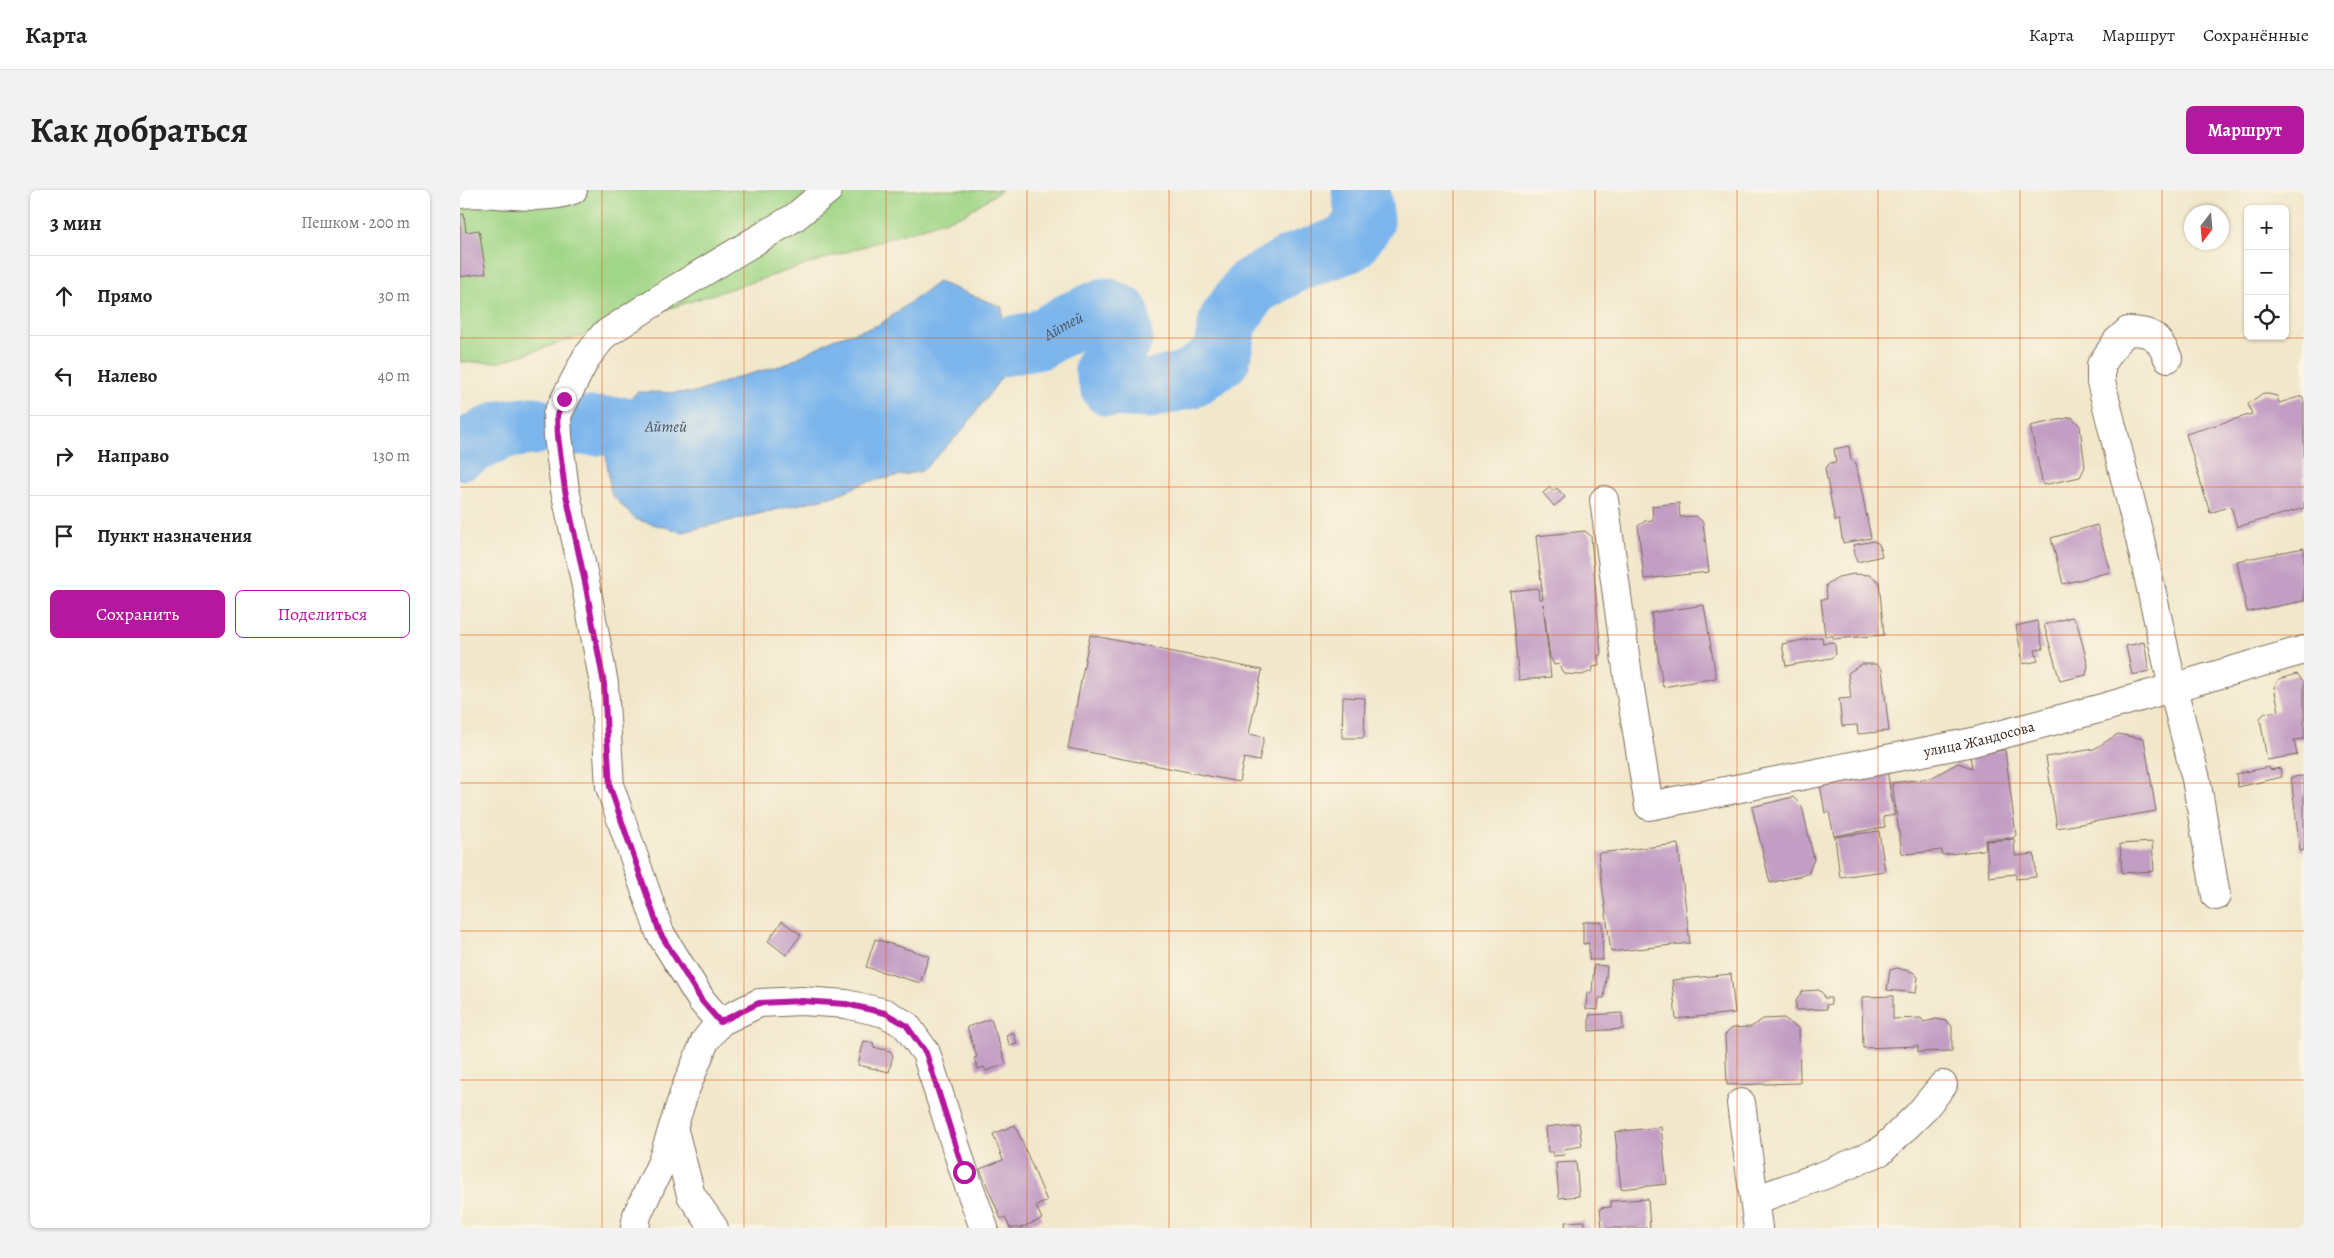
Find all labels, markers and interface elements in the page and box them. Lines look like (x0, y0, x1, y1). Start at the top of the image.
text: Карта (25, 19, 87, 51)
text: Карта (2029, 23, 2074, 47)
text: Маршрут (2102, 23, 2175, 47)
text: Сохранённые (2203, 23, 2309, 47)
text: Как добраться (30, 106, 248, 154)
button: Маршрут (2186, 106, 2304, 154)
north arrow (2184, 205, 2229, 250)
map controls (2244, 205, 2289, 340)
button: + (2244, 205, 2289, 250)
text: 3 мин (50, 209, 102, 237)
text: Пешком · 200 m (301, 212, 410, 234)
button: − (2244, 250, 2289, 295)
icon: ahead (50, 282, 78, 310)
text: Прямо (97, 283, 152, 309)
text: 30 m (378, 285, 410, 307)
button: locate (2244, 295, 2289, 340)
water label: Айтей (1039, 307, 1087, 346)
icon: left (50, 362, 78, 390)
text: Налево (97, 363, 157, 389)
text: 40 m (378, 365, 410, 387)
route end (553, 388, 576, 411)
water label: Айтей (644, 416, 687, 438)
icon: right (50, 442, 78, 470)
text: Направо (97, 443, 169, 469)
text: 130 m (373, 445, 410, 467)
icon: arrive (50, 522, 78, 550)
text: Пункт назначения (97, 523, 252, 549)
button: Сохранить (50, 590, 225, 638)
button: Поделиться (235, 590, 410, 638)
street label: улица Жандосова (1921, 716, 2037, 762)
route start (953, 1161, 976, 1184)

